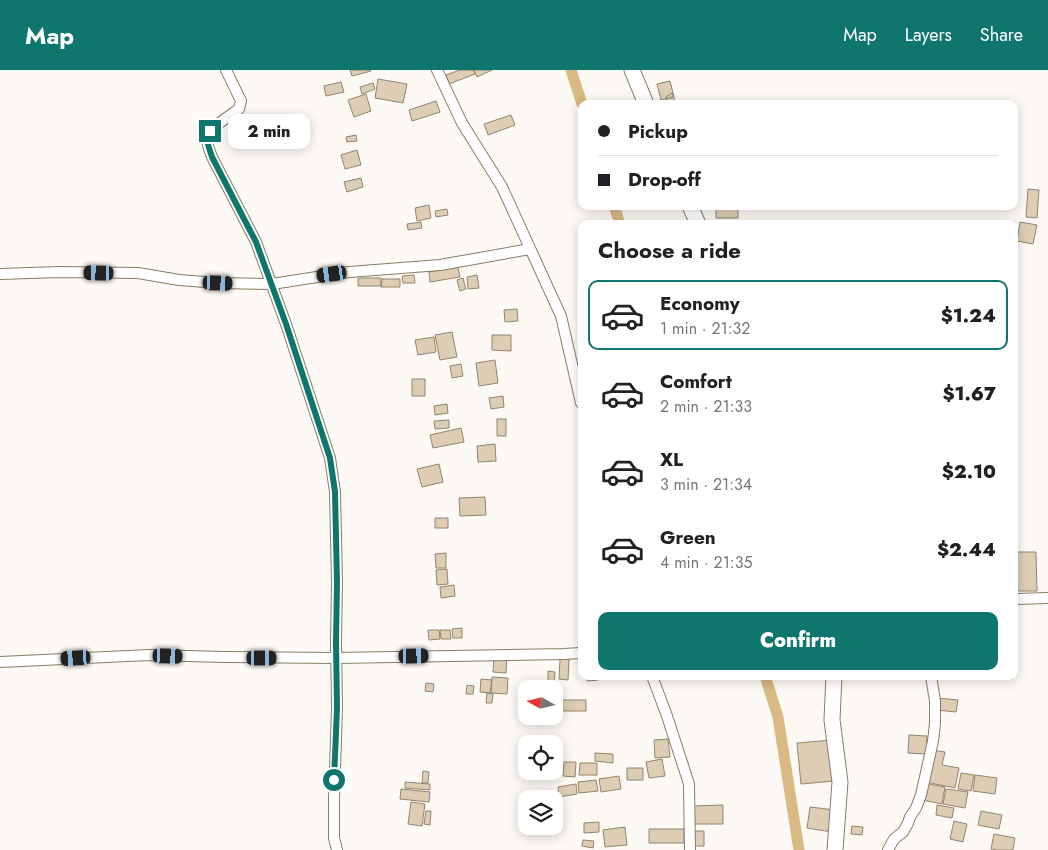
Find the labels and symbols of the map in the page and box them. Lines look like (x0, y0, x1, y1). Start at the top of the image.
callout: 2 min (228, 114, 310, 148)
route end (199, 120, 221, 142)
car (316, 264, 347, 284)
car (83, 265, 114, 281)
car (202, 275, 233, 291)
car (152, 648, 183, 664)
car (398, 648, 429, 664)
car (60, 650, 91, 666)
car (247, 651, 277, 666)
north arrow (518, 680, 562, 725)
route start (323, 769, 345, 791)

